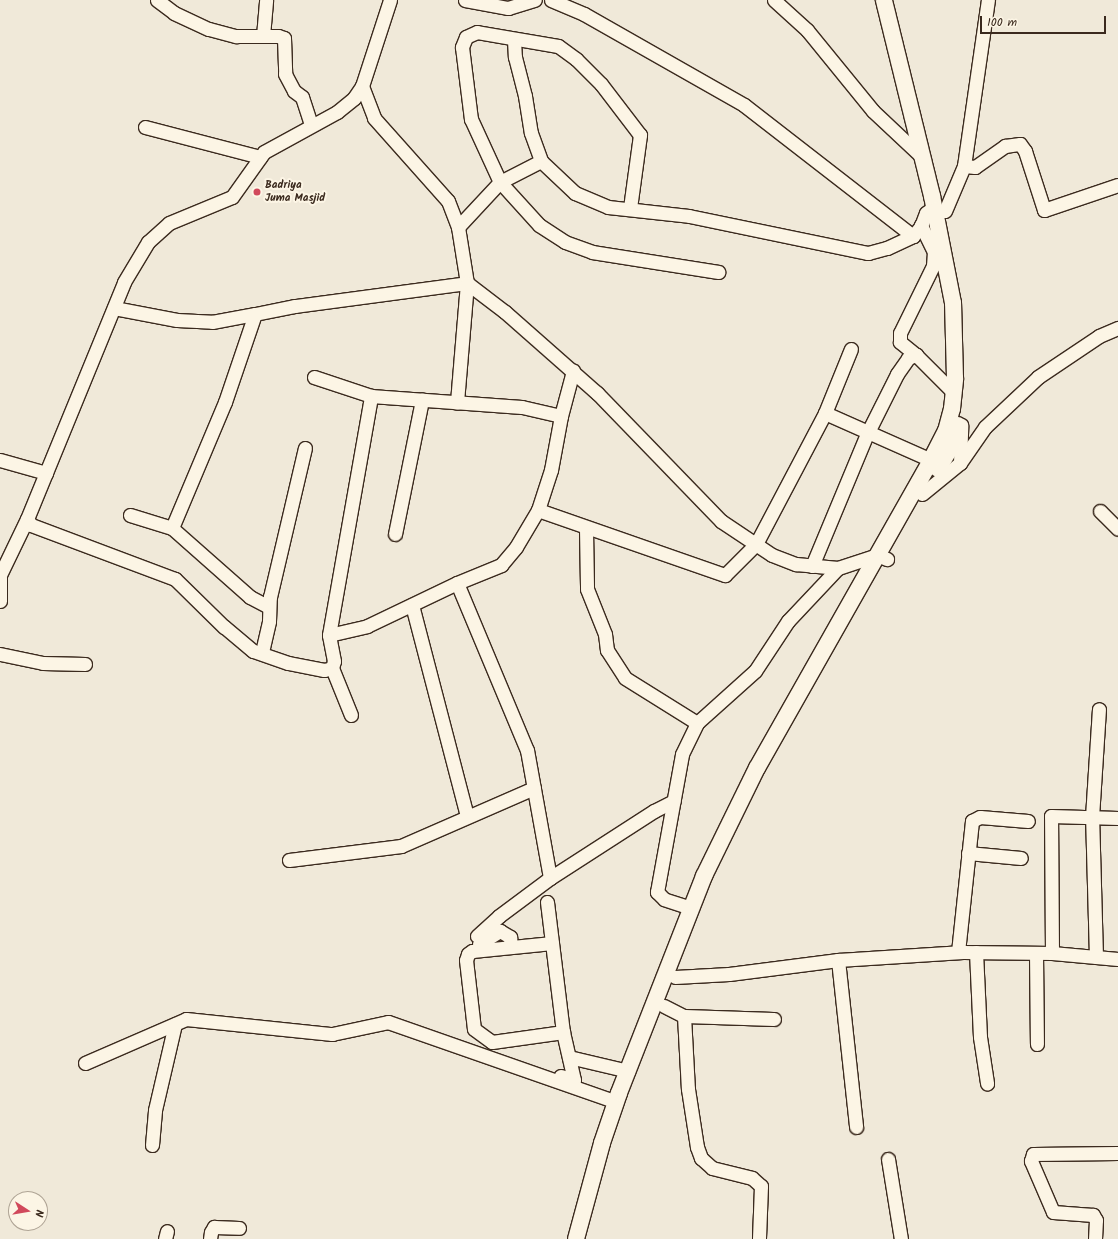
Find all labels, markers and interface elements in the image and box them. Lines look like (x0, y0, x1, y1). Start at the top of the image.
scale bar (982, 8, 1108, 34)
text: 100 m (987, 13, 1017, 32)
place label: Badriya Juma Masjid (265, 179, 325, 205)
marker: Badriya Juma Masjid (252, 187, 262, 197)
north arrow (8, 1191, 48, 1231)
text: N (29, 1208, 48, 1219)

